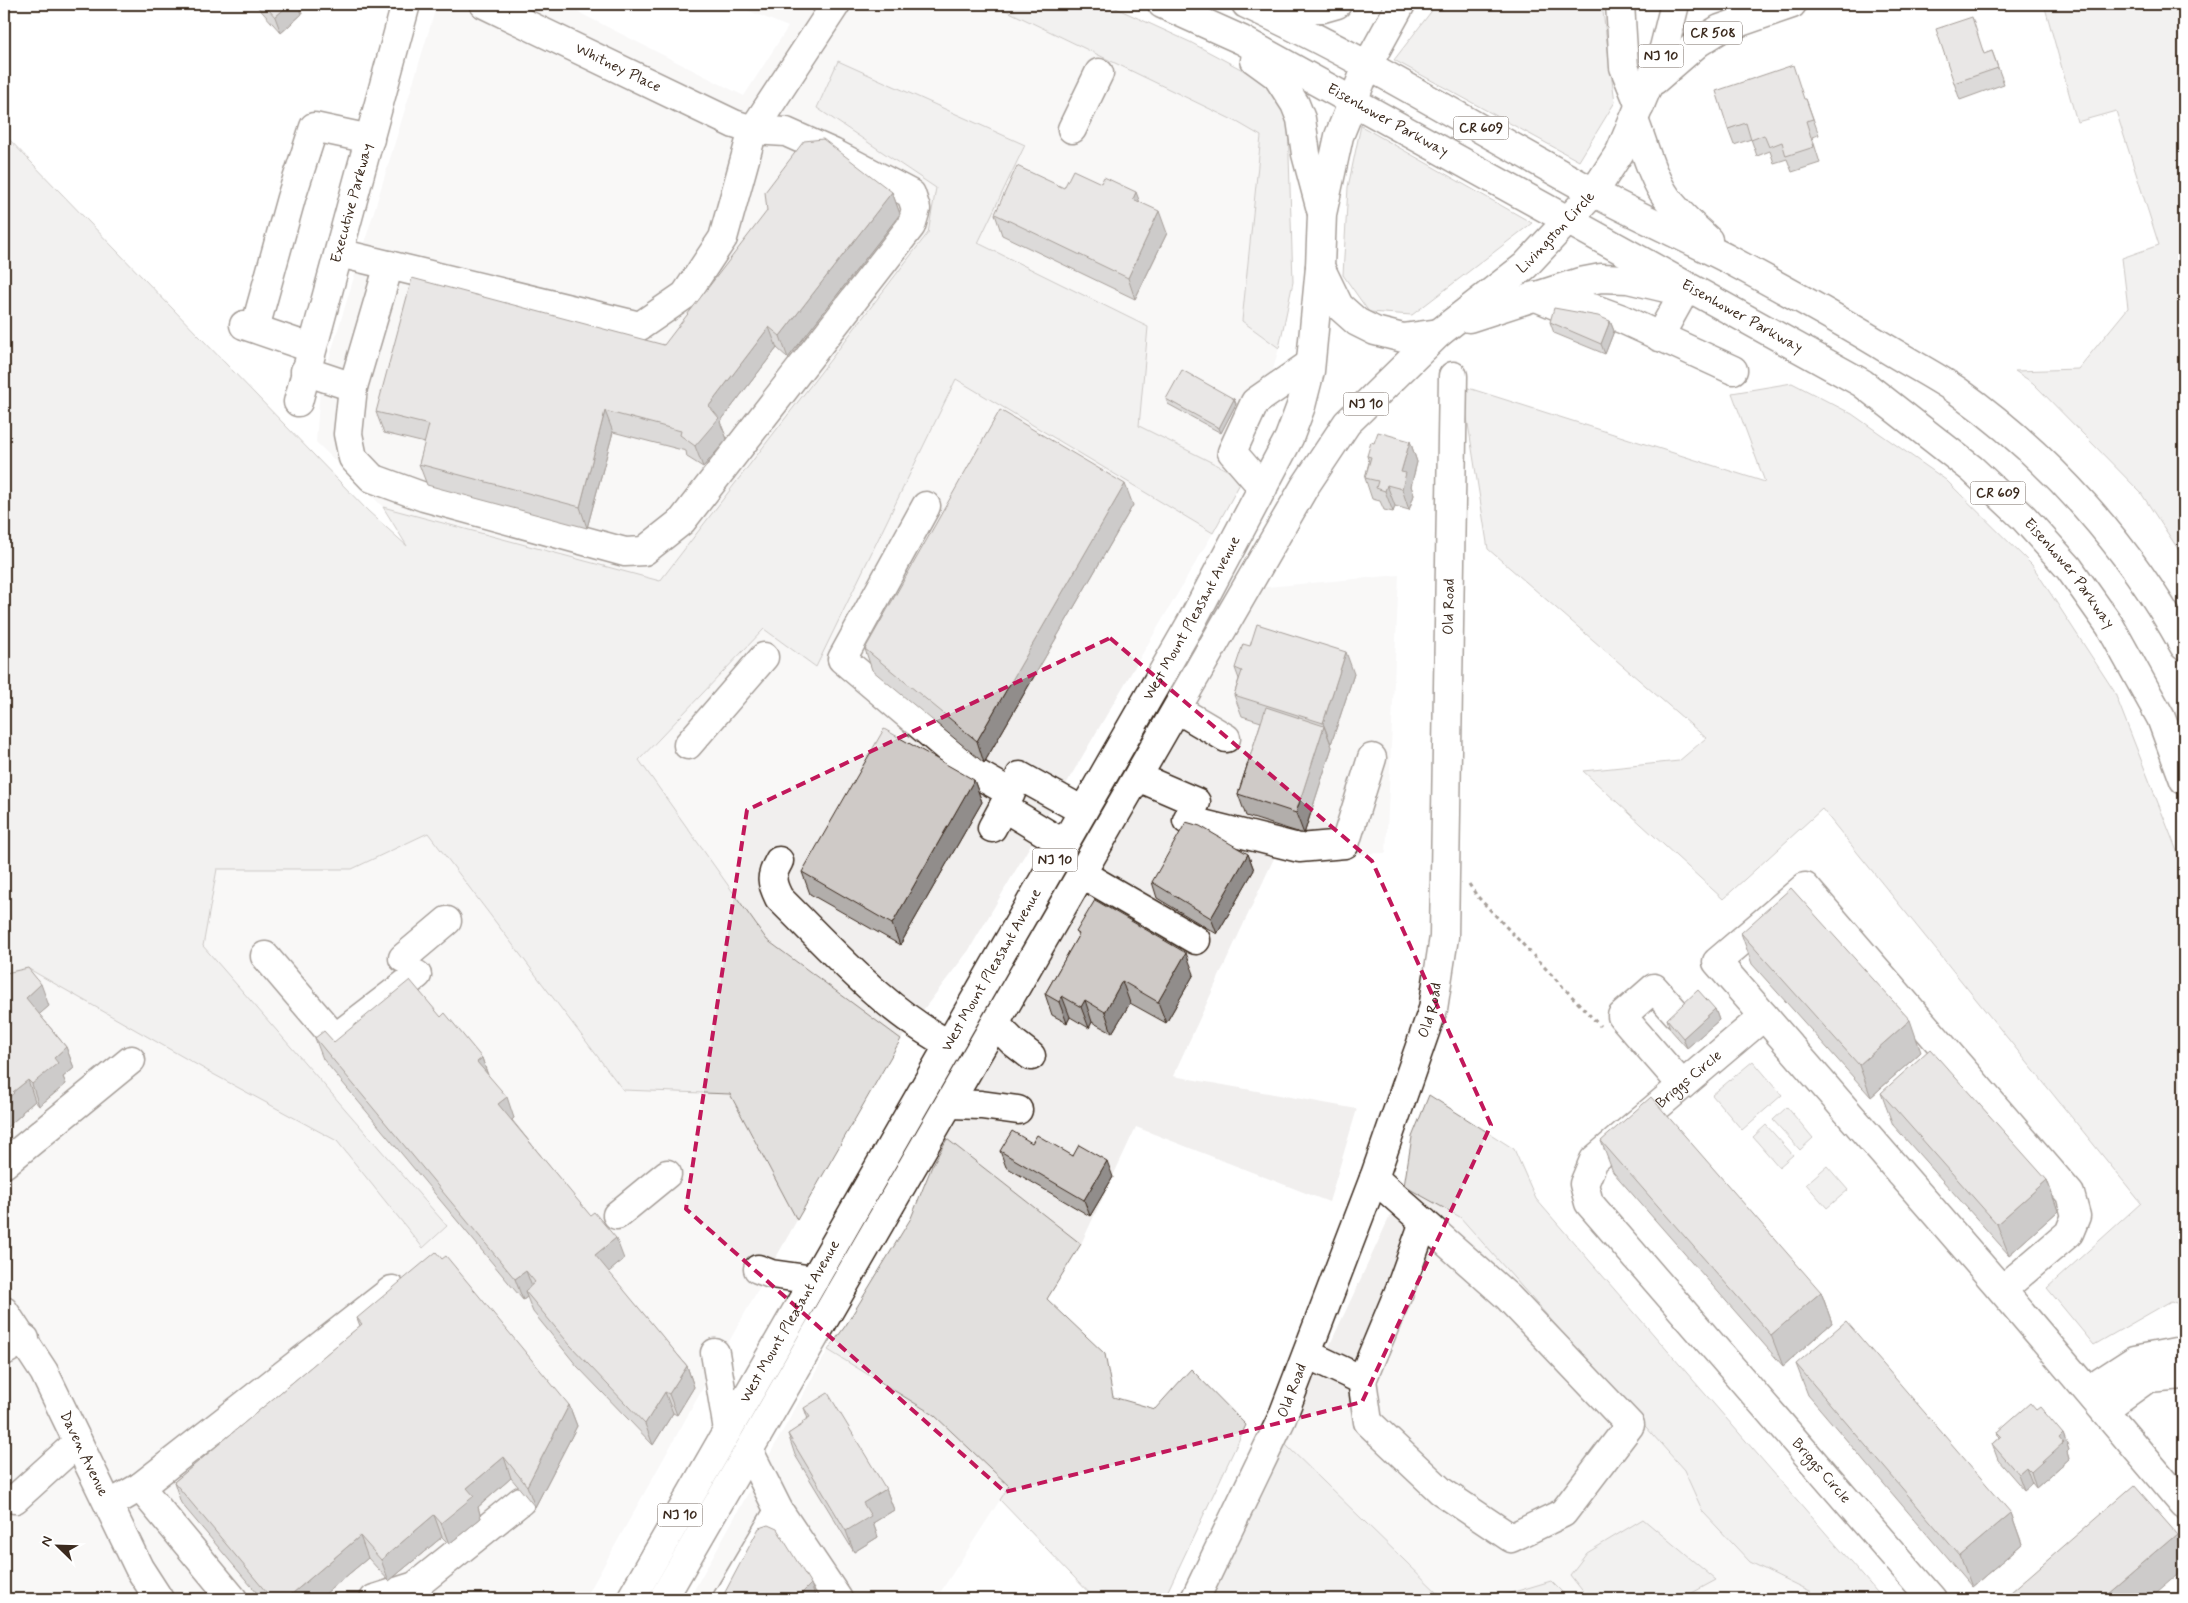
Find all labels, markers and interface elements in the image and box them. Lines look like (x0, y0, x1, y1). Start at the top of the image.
road number: CR 508 (1684, 22, 1742, 44)
street label: Whitney Place (572, 39, 665, 98)
road number: NJ 10 (1638, 44, 1684, 68)
street label: Eisenhower Parkway (1323, 79, 1452, 162)
road number: CR 609 (1454, 116, 1508, 140)
street label: Executive Parkway (326, 141, 378, 265)
street label: Livingston Circle (1513, 187, 1600, 278)
street label: Eisenhower Parkway (1678, 275, 1806, 358)
road number: NJ 10 (1344, 392, 1388, 416)
road number: CR 609 (1970, 482, 2026, 504)
street label: Eisenhower Parkway (2019, 514, 2119, 633)
street label: West Mount Pleasant Avenue (1139, 532, 1245, 704)
street label: Old Road (1439, 578, 1460, 635)
road number: NJ 10 (1032, 848, 1078, 872)
street label: West Mount Pleasant Avenue (937, 885, 1047, 1055)
street label: Old Road (1414, 981, 1447, 1041)
street label: Briggs Circle (1652, 1046, 1726, 1113)
street label: West Mount Pleasant Avenue (736, 1236, 845, 1407)
street label: Old Road (1273, 1361, 1312, 1421)
street label: Daven Avenue (55, 1408, 113, 1500)
street label: Briggs Circle (1786, 1434, 1855, 1509)
road number: NJ 10 (658, 1504, 702, 1526)
north arrow (32, 1520, 82, 1570)
text: N (37, 1534, 57, 1549)

